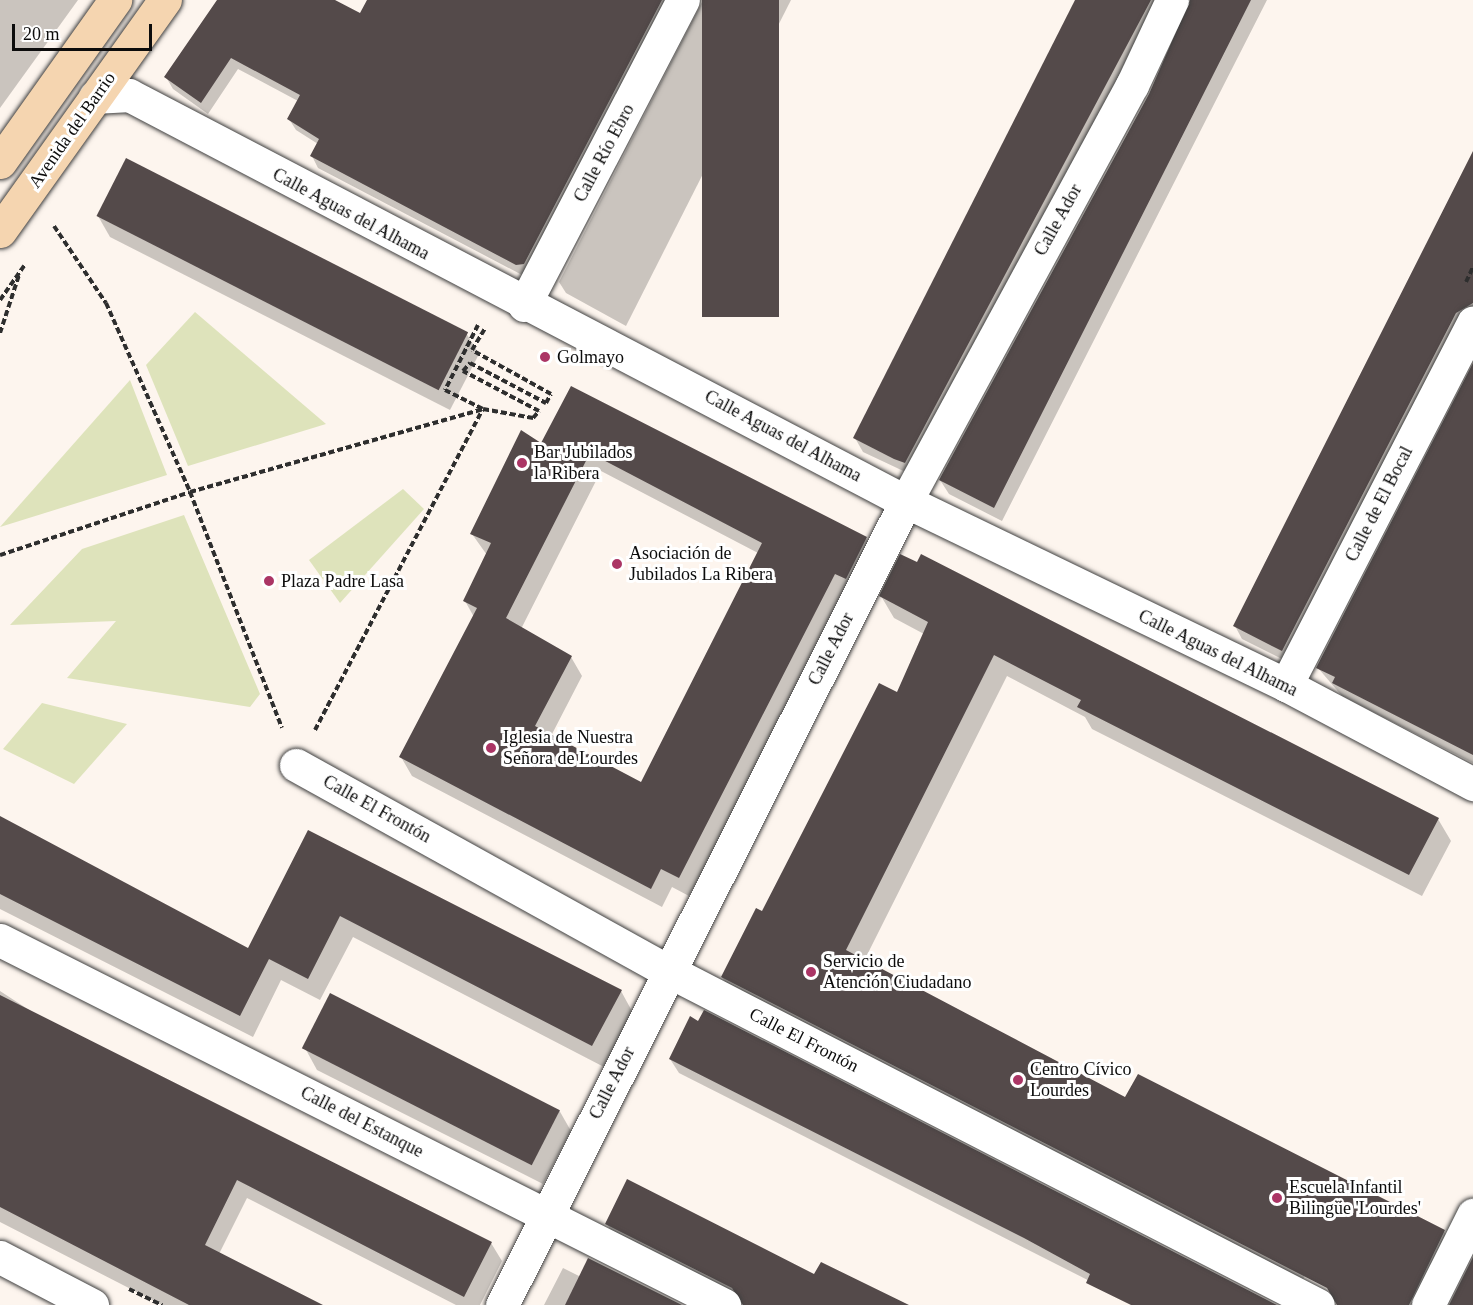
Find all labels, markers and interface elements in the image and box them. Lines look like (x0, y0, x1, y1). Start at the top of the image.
scale bar (15, 12, 154, 50)
text: 20 m (23, 24, 60, 44)
street label: Avenida del Barrio (24, 68, 120, 192)
street label: Calle Río Ebro (569, 100, 639, 206)
street label: Calle Aguas del Alhama (268, 163, 434, 265)
street label: Calle Ador (1029, 180, 1087, 260)
place label: Golmayo (557, 346, 624, 368)
marker: Golmayo (538, 350, 552, 364)
street label: Calle Aguas del Alhama (700, 385, 866, 487)
place label: Bar Jubilados la Ribera (534, 442, 632, 484)
street label: Calle de El Bocal (1341, 443, 1417, 565)
marker: Bar Jubilados la Ribera (515, 456, 529, 470)
place label: Asociación de Jubilados La Ribera (629, 543, 773, 586)
marker: Asociación de Jubilados La Ribera (610, 557, 624, 571)
place label: Plaza Padre Lasa (281, 570, 404, 592)
marker: Plaza Padre Lasa (262, 574, 276, 588)
street label: Calle Aguas del Alhama (1134, 605, 1302, 701)
street label: Calle Ador (803, 609, 859, 689)
place label: Iglesia de Nuestra Señora de Lourdes (503, 727, 638, 770)
marker: Iglesia de Nuestra Señora de Lourdes (484, 741, 498, 755)
street label: Calle El Frontón (319, 770, 435, 848)
place label: Servicio de Atención Ciudadano (823, 951, 971, 994)
marker: Servicio de Atención Ciudadano (804, 965, 818, 979)
street label: Calle El Frontón (746, 1003, 862, 1077)
street label: Calle Ador (584, 1043, 640, 1123)
place label: Centro Cívico Lourdes (1030, 1059, 1131, 1102)
marker: Centro Cívico Lourdes (1011, 1073, 1025, 1087)
street label: Calle del Estanque (297, 1082, 427, 1162)
place label: Escuela Infantil Bilingüe 'Lourdes' (1289, 1177, 1421, 1220)
marker: Escuela Infantil Bilingüe 'Lourdes' (1270, 1191, 1284, 1205)

